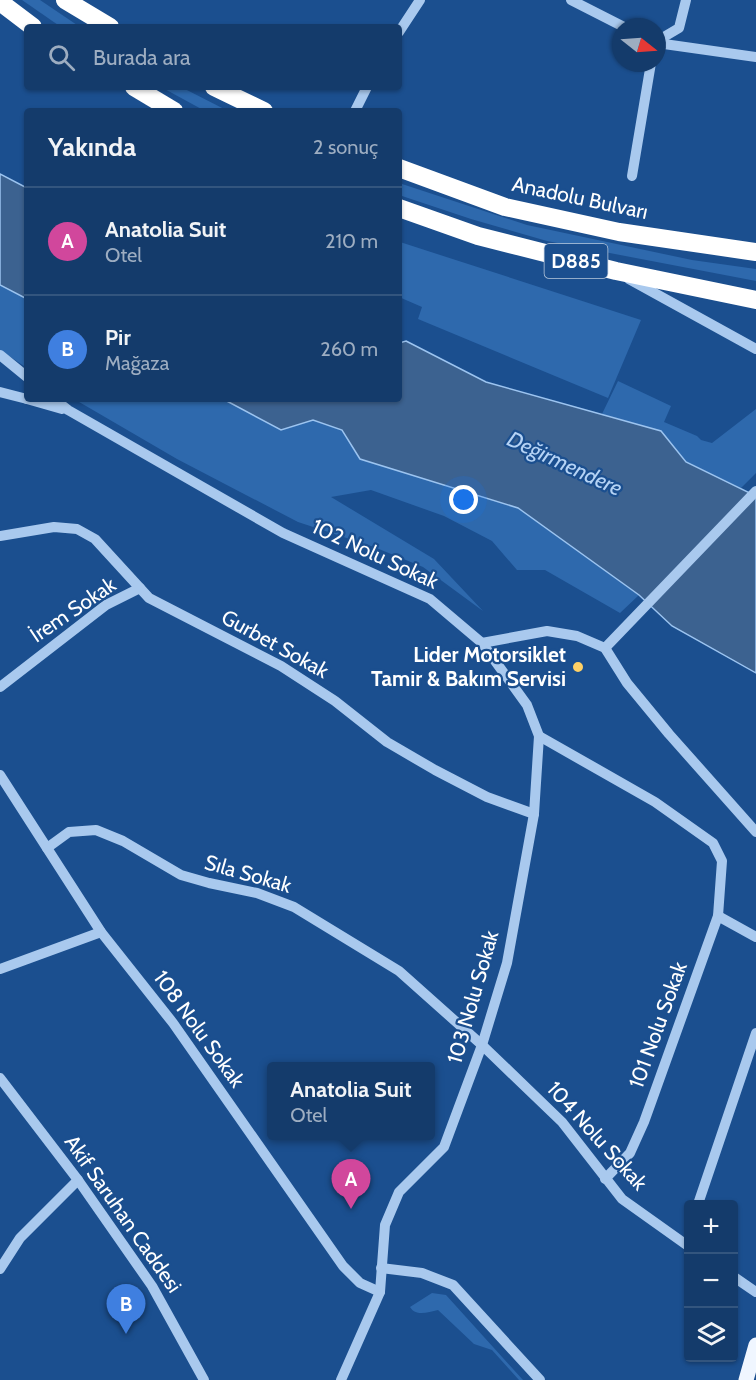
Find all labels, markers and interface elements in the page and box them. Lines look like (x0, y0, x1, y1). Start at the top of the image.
north arrow (612, 18, 666, 72)
search box (24, 24, 402, 90)
icon: search (45, 41, 78, 74)
text: Burada ara (93, 44, 191, 71)
text: Yakında (48, 131, 136, 163)
text: 2 sonuç (313, 135, 378, 159)
street label: Anadolu Bulvarı (510, 171, 650, 224)
text: Anatolia Suit (105, 216, 226, 243)
text: A (61, 229, 74, 253)
text: 210 m (325, 229, 378, 253)
text: Otel (105, 243, 142, 267)
road number: D885 (544, 244, 608, 278)
text: Pir (105, 324, 131, 351)
text: B (61, 337, 74, 361)
text: 260 m (320, 337, 378, 361)
text: Mağaza (105, 351, 169, 375)
water label: Değirmendere (503, 425, 627, 502)
your location (449, 485, 478, 514)
street label: 102 Nolu Sokak (308, 513, 443, 594)
street label: İrem Sokak (25, 571, 121, 647)
street label: Gurbet Sokak (217, 604, 334, 683)
place label: Lider Motorsiklet Tamir & Bakım Servisi (371, 642, 566, 691)
marker: Lider Motorsiklet Tamir & Bakım Servisi (571, 660, 585, 674)
street label: Sıla Sokak (202, 849, 295, 898)
street label: 103 Nolu Sokak (442, 927, 504, 1066)
street label: 101 Nolu Sokak (623, 958, 692, 1091)
street label: 108 Nolu Sokak (149, 965, 251, 1092)
popup (267, 1062, 435, 1140)
text: Anatolia Suit (290, 1076, 412, 1103)
street label: 104 Nolu Sokak (542, 1076, 653, 1196)
text: Otel (290, 1103, 327, 1127)
street label: Akif Saruhan Caddesi (60, 1130, 187, 1297)
pin: A (332, 1160, 370, 1209)
map controls (684, 1200, 738, 1362)
button: + (684, 1200, 738, 1254)
button: − (684, 1254, 738, 1308)
pin: B (106, 1284, 146, 1334)
button: layers (684, 1308, 738, 1362)

